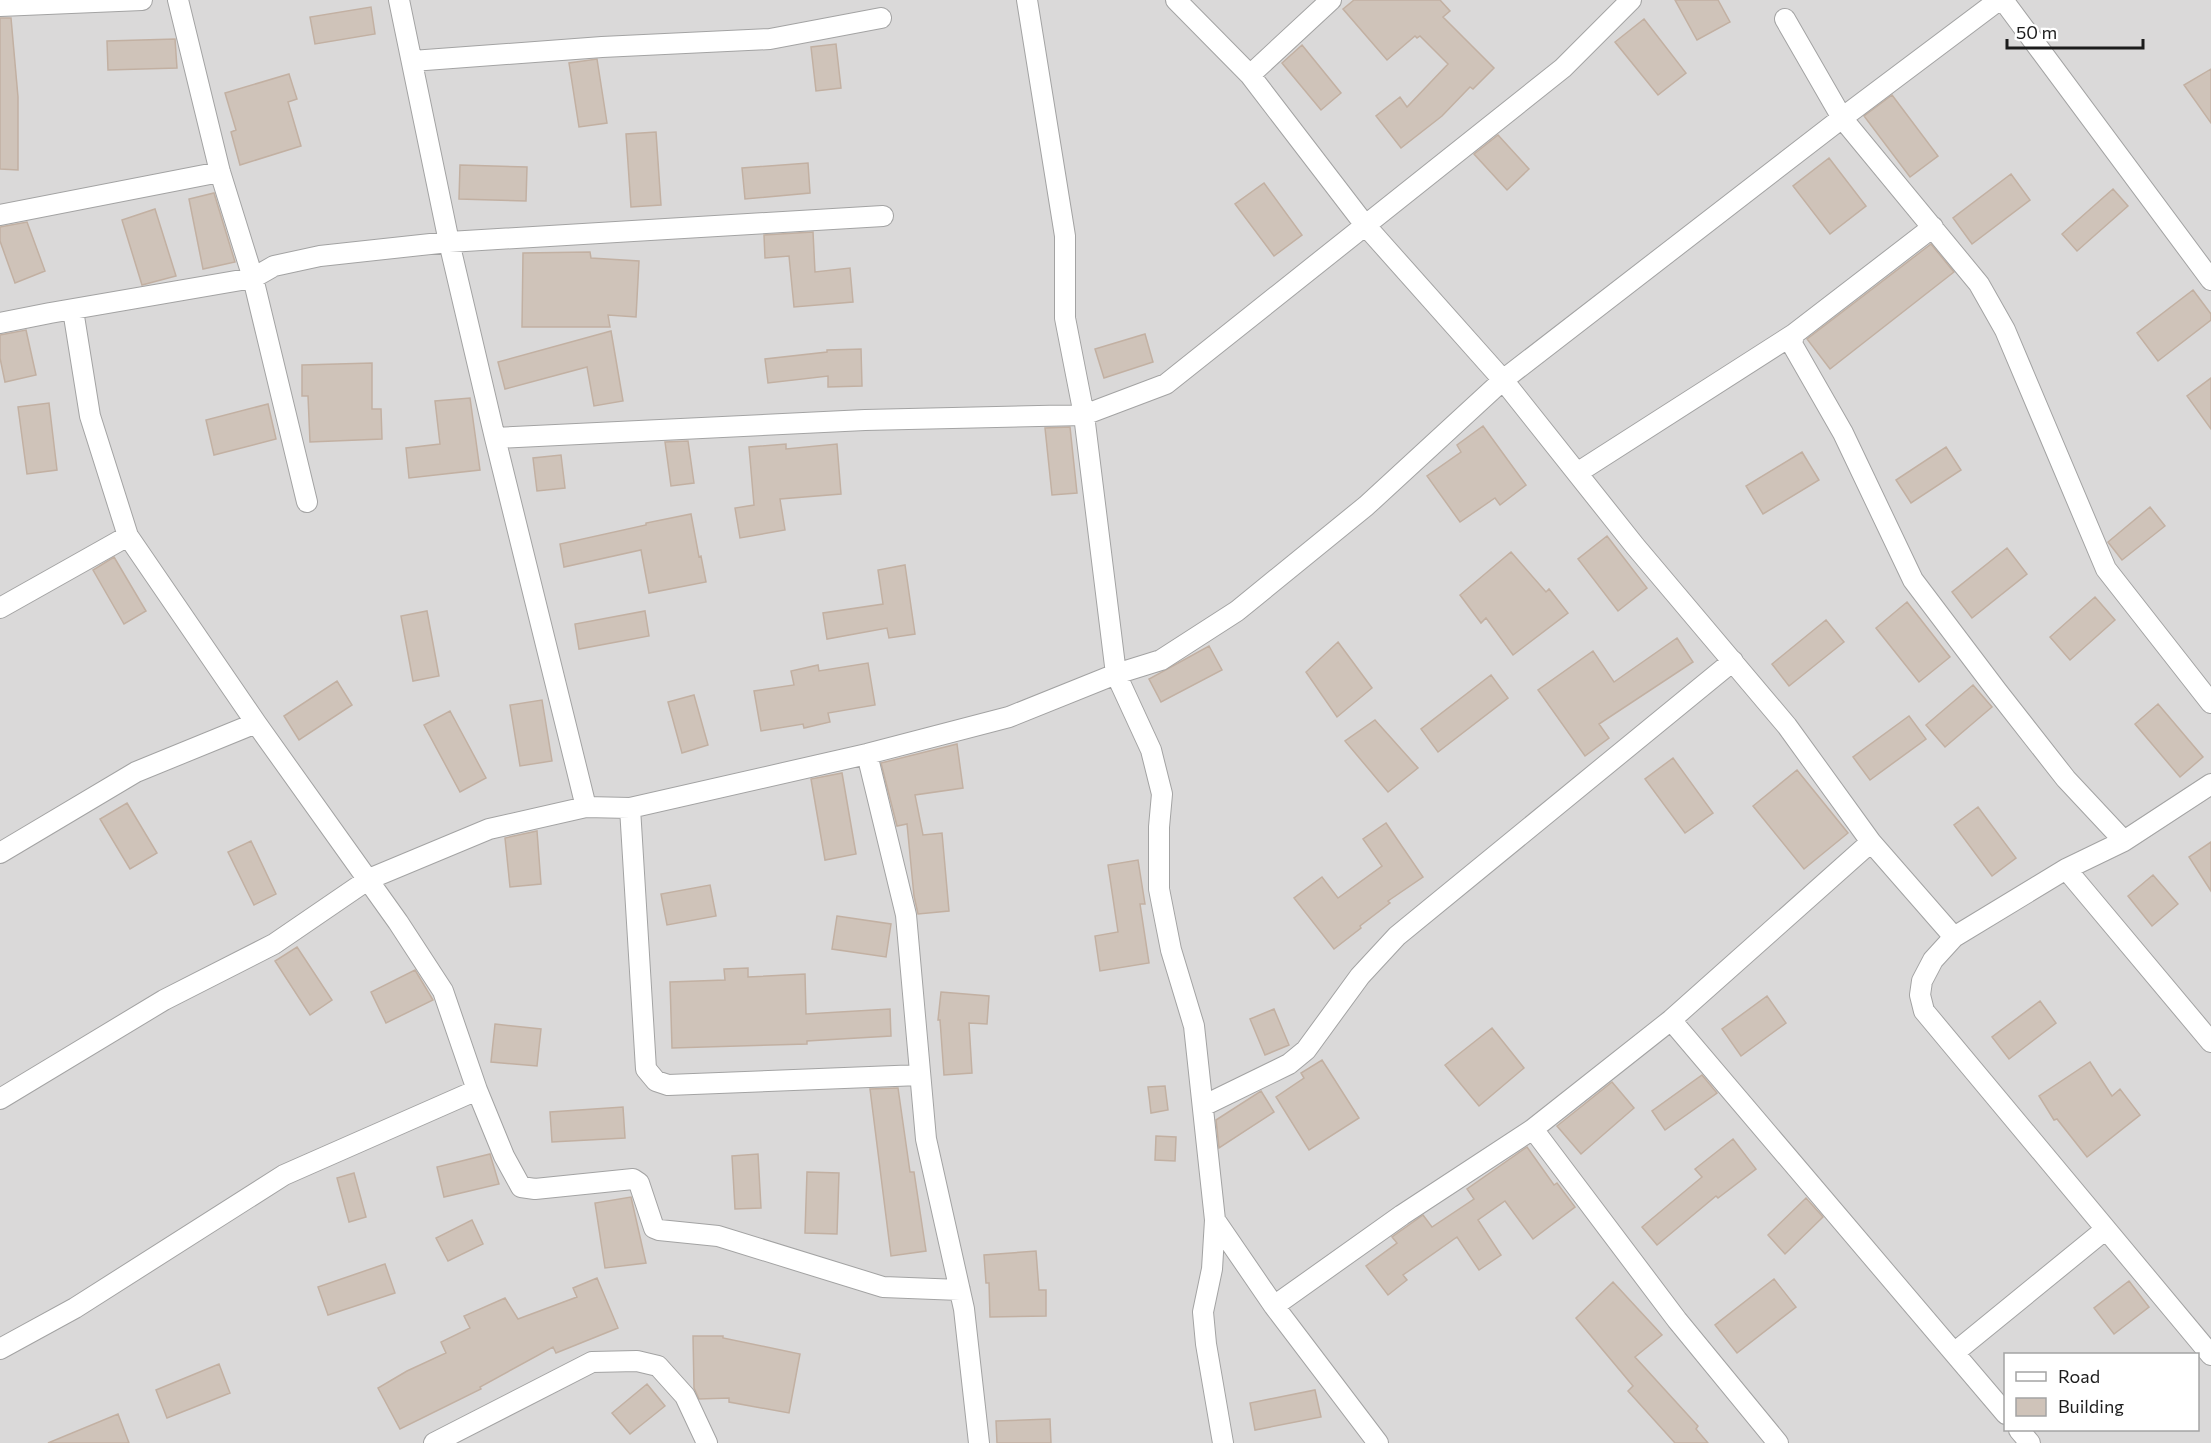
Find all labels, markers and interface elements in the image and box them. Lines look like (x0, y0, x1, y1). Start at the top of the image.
scale bar (2007, 12, 2144, 50)
text: 50 m (2016, 21, 2057, 43)
legend (2004, 1353, 2199, 1431)
text: Road (2058, 1365, 2100, 1387)
text: Building (2058, 1395, 2124, 1417)

